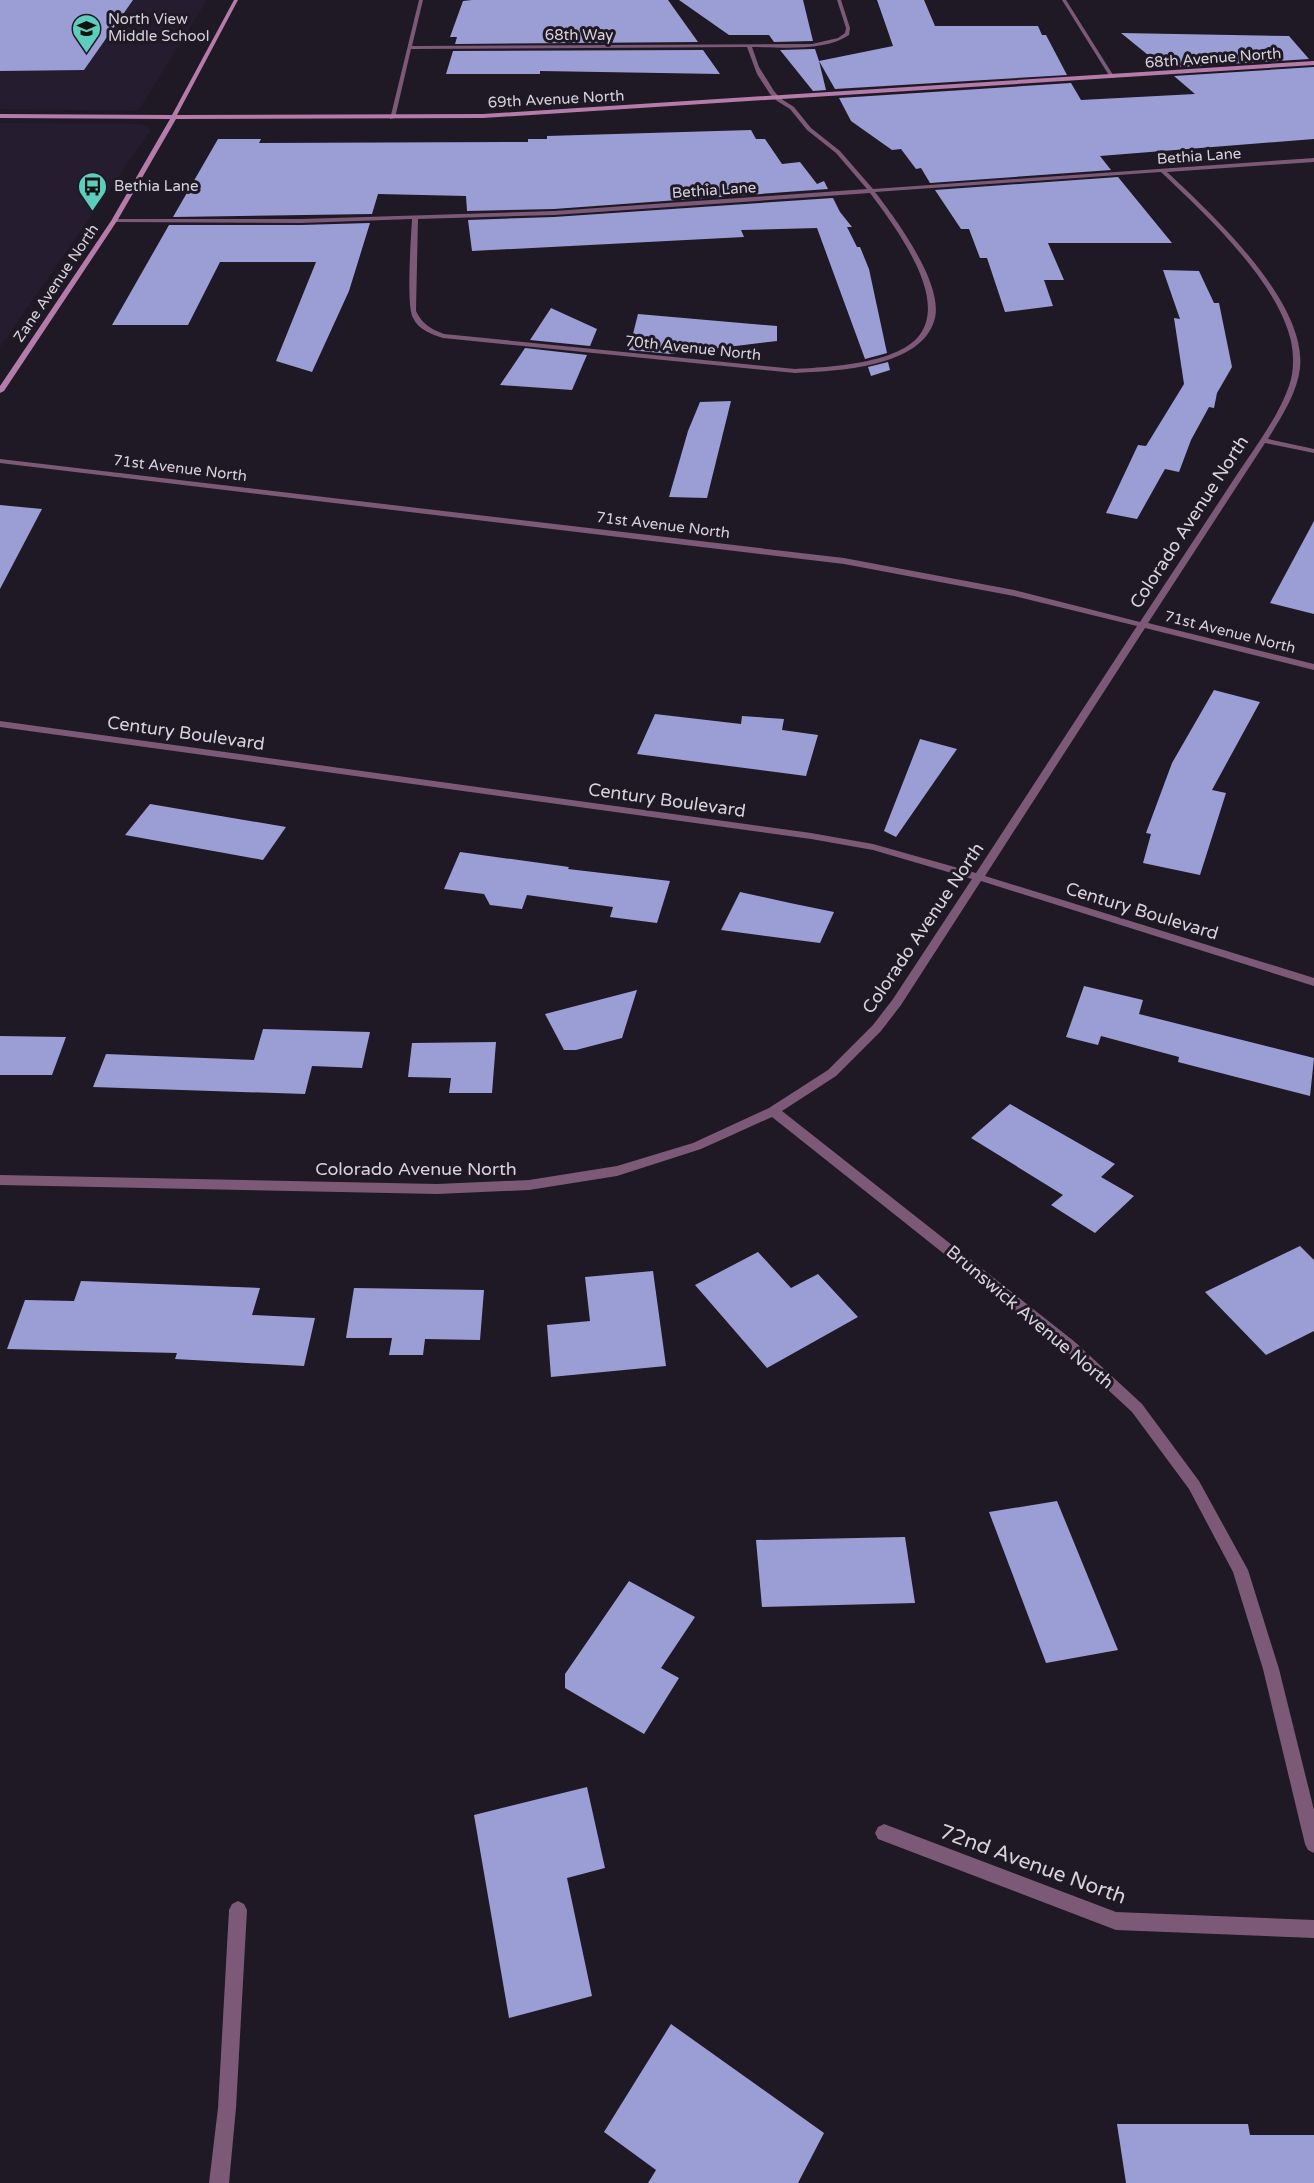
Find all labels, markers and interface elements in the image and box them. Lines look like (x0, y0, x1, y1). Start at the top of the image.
place label: North View Middle School (108, 10, 209, 45)
school or university icon: North View Middle School (71, 12, 103, 54)
street label: 68th Way (545, 26, 613, 44)
street label: 68th Avenue North (1144, 44, 1282, 72)
street label: 69th Avenue North (487, 86, 625, 112)
street label: Bethia Lane (1156, 144, 1242, 168)
bus stop icon: Bethia Lane (77, 170, 109, 212)
place label: Bethia Lane (114, 177, 198, 195)
street label: Bethia Lane (671, 178, 757, 202)
street label: Zane Avenue North (10, 220, 102, 346)
street label: 70th Avenue North (624, 332, 762, 364)
street label: Colorado Avenue North (1125, 431, 1253, 613)
street label: 71st Avenue North (112, 451, 248, 485)
street label: 71st Avenue North (595, 508, 731, 542)
street label: 71st Avenue North (1162, 607, 1298, 657)
street label: Century Boulevard (106, 711, 266, 755)
street label: Century Boulevard (587, 778, 747, 822)
street label: Colorado Avenue North (858, 838, 988, 1018)
street label: Century Boulevard (1063, 877, 1221, 945)
street label: Colorado Avenue North (315, 1158, 517, 1180)
street label: Brunswick Avenue North (942, 1241, 1118, 1393)
street label: 72nd Avenue North (936, 1819, 1130, 1910)

